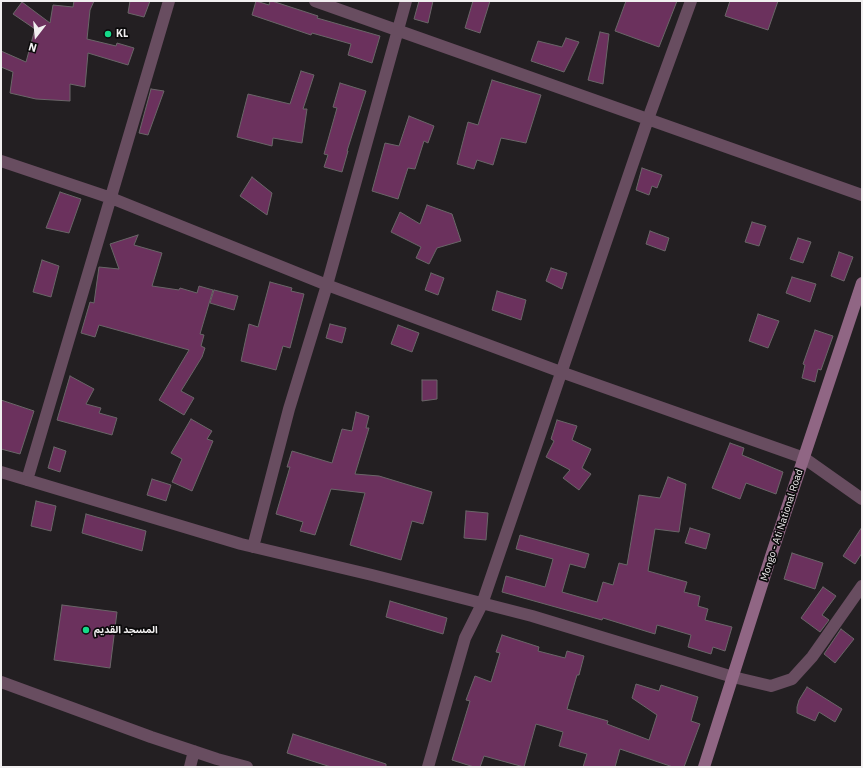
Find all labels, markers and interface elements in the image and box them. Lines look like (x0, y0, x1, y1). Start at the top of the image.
north arrow (16, 16, 56, 56)
place label: KL (116, 28, 128, 40)
marker: KL (103, 29, 113, 39)
text: N (27, 40, 38, 55)
street label: Mongo - Ati National Road (758, 468, 806, 582)
place label: المسجد القديم (94, 624, 158, 636)
marker: المسجد القديم (81, 625, 91, 635)

